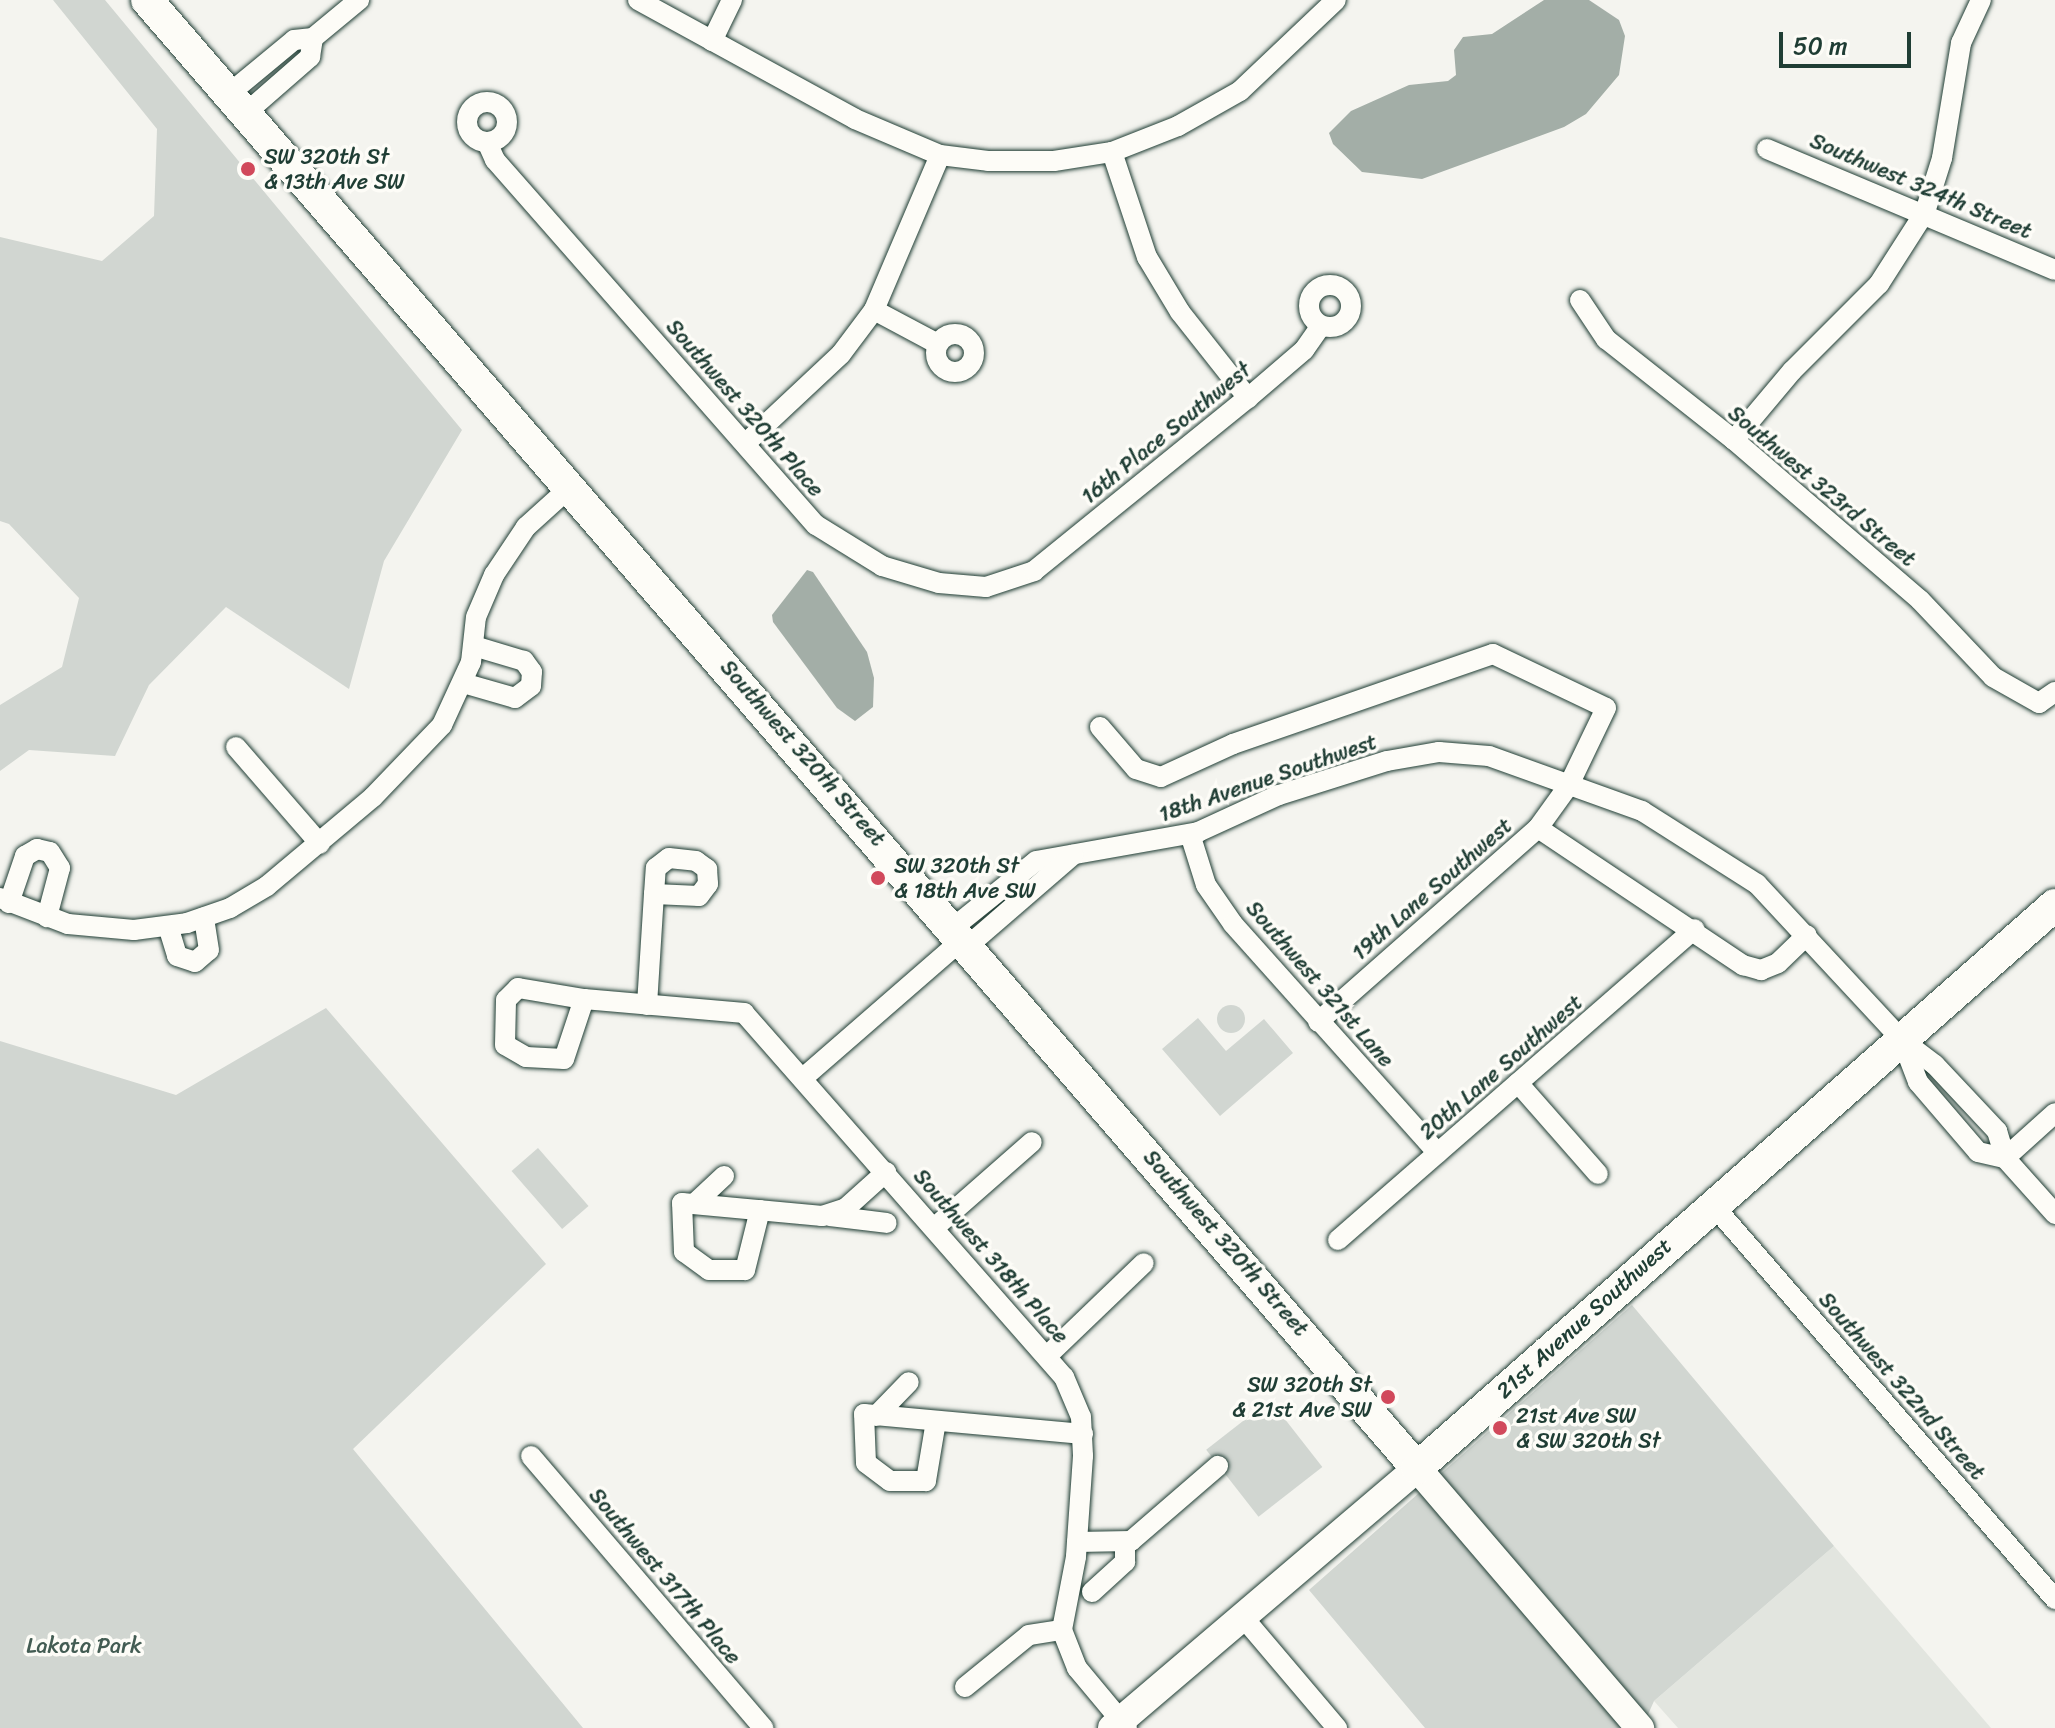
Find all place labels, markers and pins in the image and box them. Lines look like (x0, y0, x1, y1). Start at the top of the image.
place label: SW 320th St & 13th Ave SW (264, 143, 405, 194)
marker: SW 320th St & 13th Ave SW (239, 160, 257, 178)
place label: SW 320th St & 18th Ave SW (894, 852, 1036, 904)
marker: SW 320th St & 18th Ave SW (869, 869, 887, 887)
place label: SW 320th St & 21st Ave SW (1232, 1371, 1372, 1422)
marker: SW 320th St & 21st Ave SW (1379, 1388, 1397, 1406)
place label: 21st Ave SW & SW 320th St (1516, 1402, 1661, 1454)
marker: 21st Ave SW & SW 320th St (1491, 1419, 1509, 1437)

